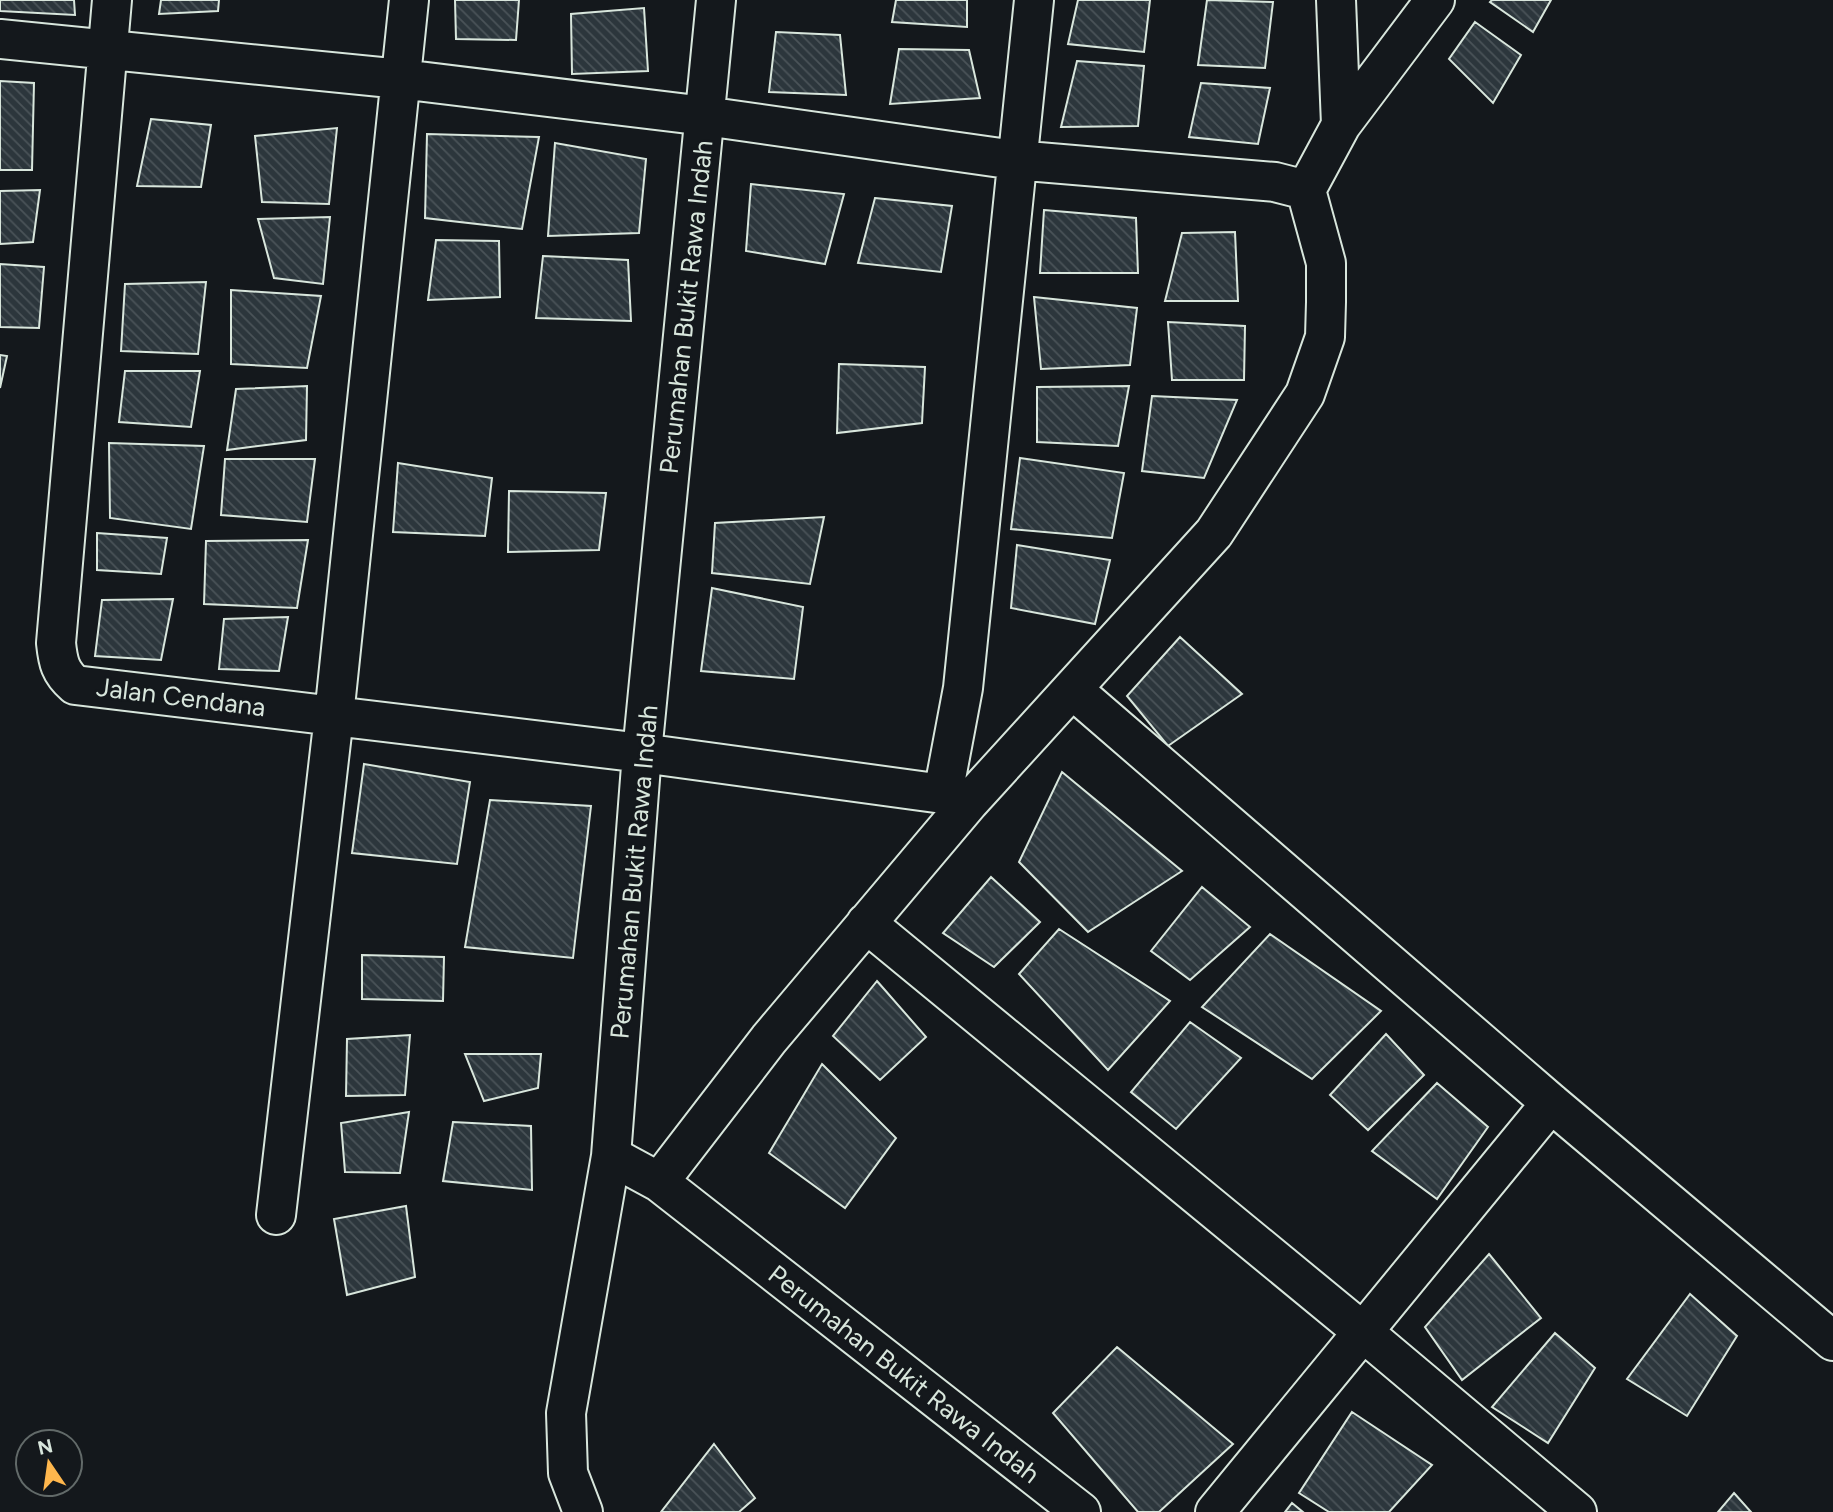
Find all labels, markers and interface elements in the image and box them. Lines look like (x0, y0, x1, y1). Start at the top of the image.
street label: Perumahan Bukit Rawa Indah (653, 139, 719, 475)
street label: Jalan Cendana (95, 671, 267, 723)
street label: Perumahan Bukit Rawa Indah (603, 704, 665, 1040)
street label: Perumahan Bukit Rawa Indah (762, 1258, 1046, 1490)
north arrow (14, 1428, 84, 1498)
text: N (36, 1434, 55, 1460)

